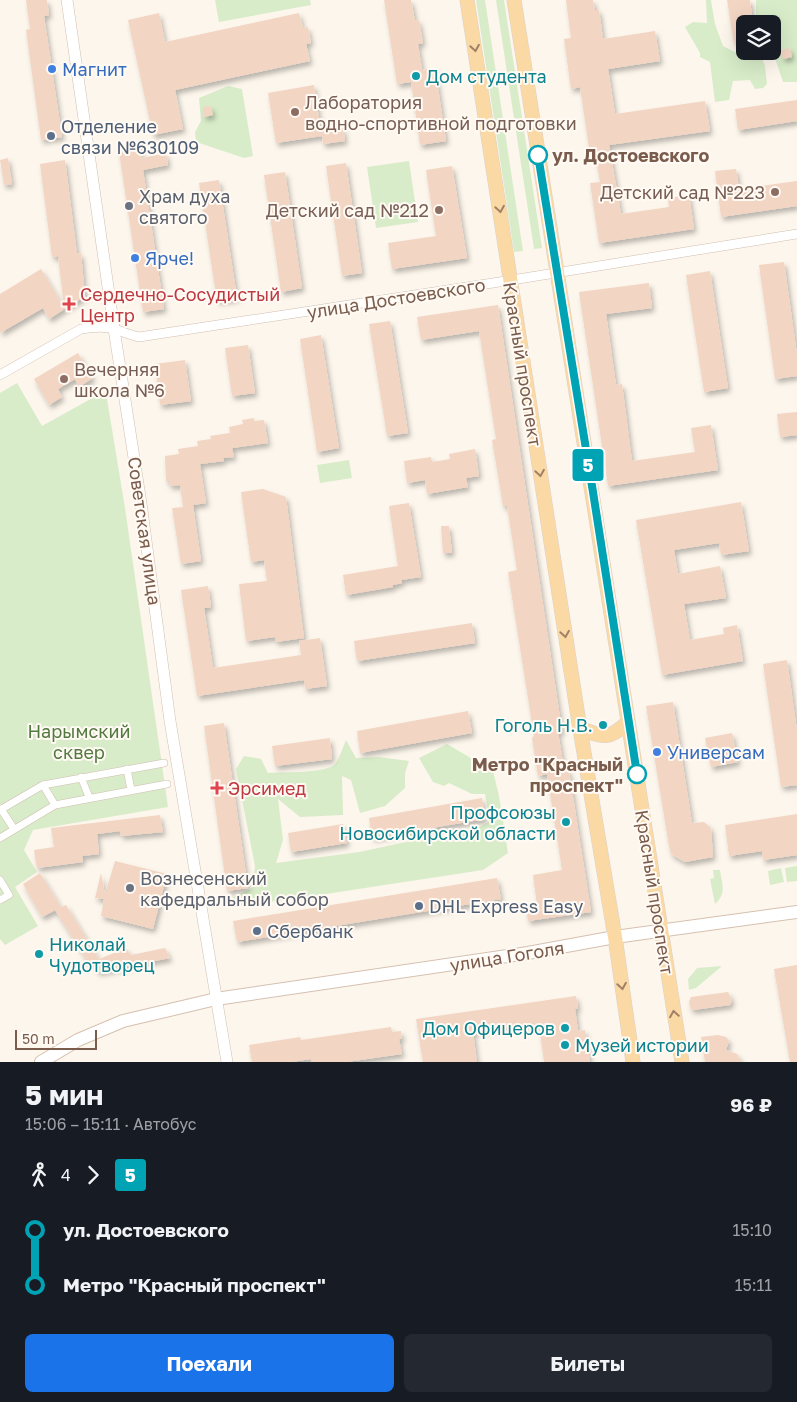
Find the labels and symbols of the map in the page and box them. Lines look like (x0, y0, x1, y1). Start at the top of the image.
one-way arrow (469, 44, 479, 53)
place label: Магнит (62, 58, 127, 80)
marker: Магнит (46, 63, 58, 75)
place label: Дом студента (426, 65, 547, 87)
marker: Дом студента (410, 70, 422, 82)
place label: Лаборатория водно-спортивной подготовки (305, 91, 577, 134)
marker: Лаборатория водно-спортивной подготовки (289, 106, 301, 118)
place label: Отделение связи №630109 (61, 115, 199, 158)
marker: Отделение связи №630109 (45, 130, 57, 142)
place label: ул. Достоевского (552, 144, 709, 166)
marker: ул. Достоевского (528, 145, 548, 165)
place label: Детский сад №223 (600, 181, 765, 203)
place label: Храм духа святого (139, 185, 230, 228)
marker: Детский сад №223 (769, 186, 781, 198)
place label: Детский сад №212 (266, 199, 429, 221)
marker: Храм духа святого (123, 200, 135, 212)
marker: Детский сад №212 (433, 204, 445, 216)
one-way arrow (494, 204, 504, 213)
place label: Ярче! (145, 247, 194, 269)
marker: Ярче! (129, 252, 141, 264)
street label: улица Достоевского (305, 273, 487, 323)
street label: Красный проспект (499, 280, 547, 448)
place label: Сердечно-Сосудистый Центр (80, 283, 280, 326)
marker: Сердечно-Сосудистый Центр (62, 297, 76, 311)
place label: Вечерняя школа №6 (74, 358, 165, 401)
marker: Вечерняя школа №6 (58, 373, 70, 385)
line badge: 5 (572, 449, 604, 481)
street label: Советская улица (124, 455, 166, 607)
one-way arrow (534, 470, 545, 478)
one-way arrow (559, 630, 570, 638)
place label: Гоголь Н.В. (495, 714, 593, 736)
marker: Гоголь Н.В. (597, 719, 609, 731)
park label: Нарымский сквер (27, 720, 131, 763)
place label: Универсам (667, 741, 765, 763)
marker: Универсам (651, 746, 663, 758)
place label: Метро "Красный проспект" (472, 753, 623, 796)
marker: Метро "Красный проспект" (627, 764, 647, 784)
place label: Эрсимед (228, 777, 306, 799)
marker: Эрсимед (210, 781, 224, 795)
place label: Профсоюзы Новосибирской области (339, 801, 556, 844)
street label: Красный проспект (631, 808, 679, 976)
marker: Профсоюзы Новосибирской области (560, 816, 572, 828)
place label: Вознесенский кафедральный собор (140, 867, 329, 910)
marker: Вознесенский кафедральный собор (124, 882, 136, 894)
place label: DHL Express Easy (429, 895, 583, 917)
marker: DHL Express Easy (413, 900, 425, 912)
place label: Сбербанк (267, 920, 354, 942)
marker: Сбербанк (251, 925, 263, 937)
place label: Николай Чудотворец (49, 933, 155, 976)
street label: улица Гоголя (448, 936, 566, 976)
marker: Николай Чудотворец (33, 948, 45, 960)
one-way arrow (616, 982, 627, 990)
one-way arrow (669, 1010, 680, 1018)
place label: Дом Офицеров (423, 1017, 555, 1039)
marker: Дом Офицеров (559, 1022, 571, 1034)
scale bar (15, 1027, 98, 1050)
place label: Музей истории (575, 1034, 709, 1056)
marker: Музей истории (559, 1039, 571, 1051)

